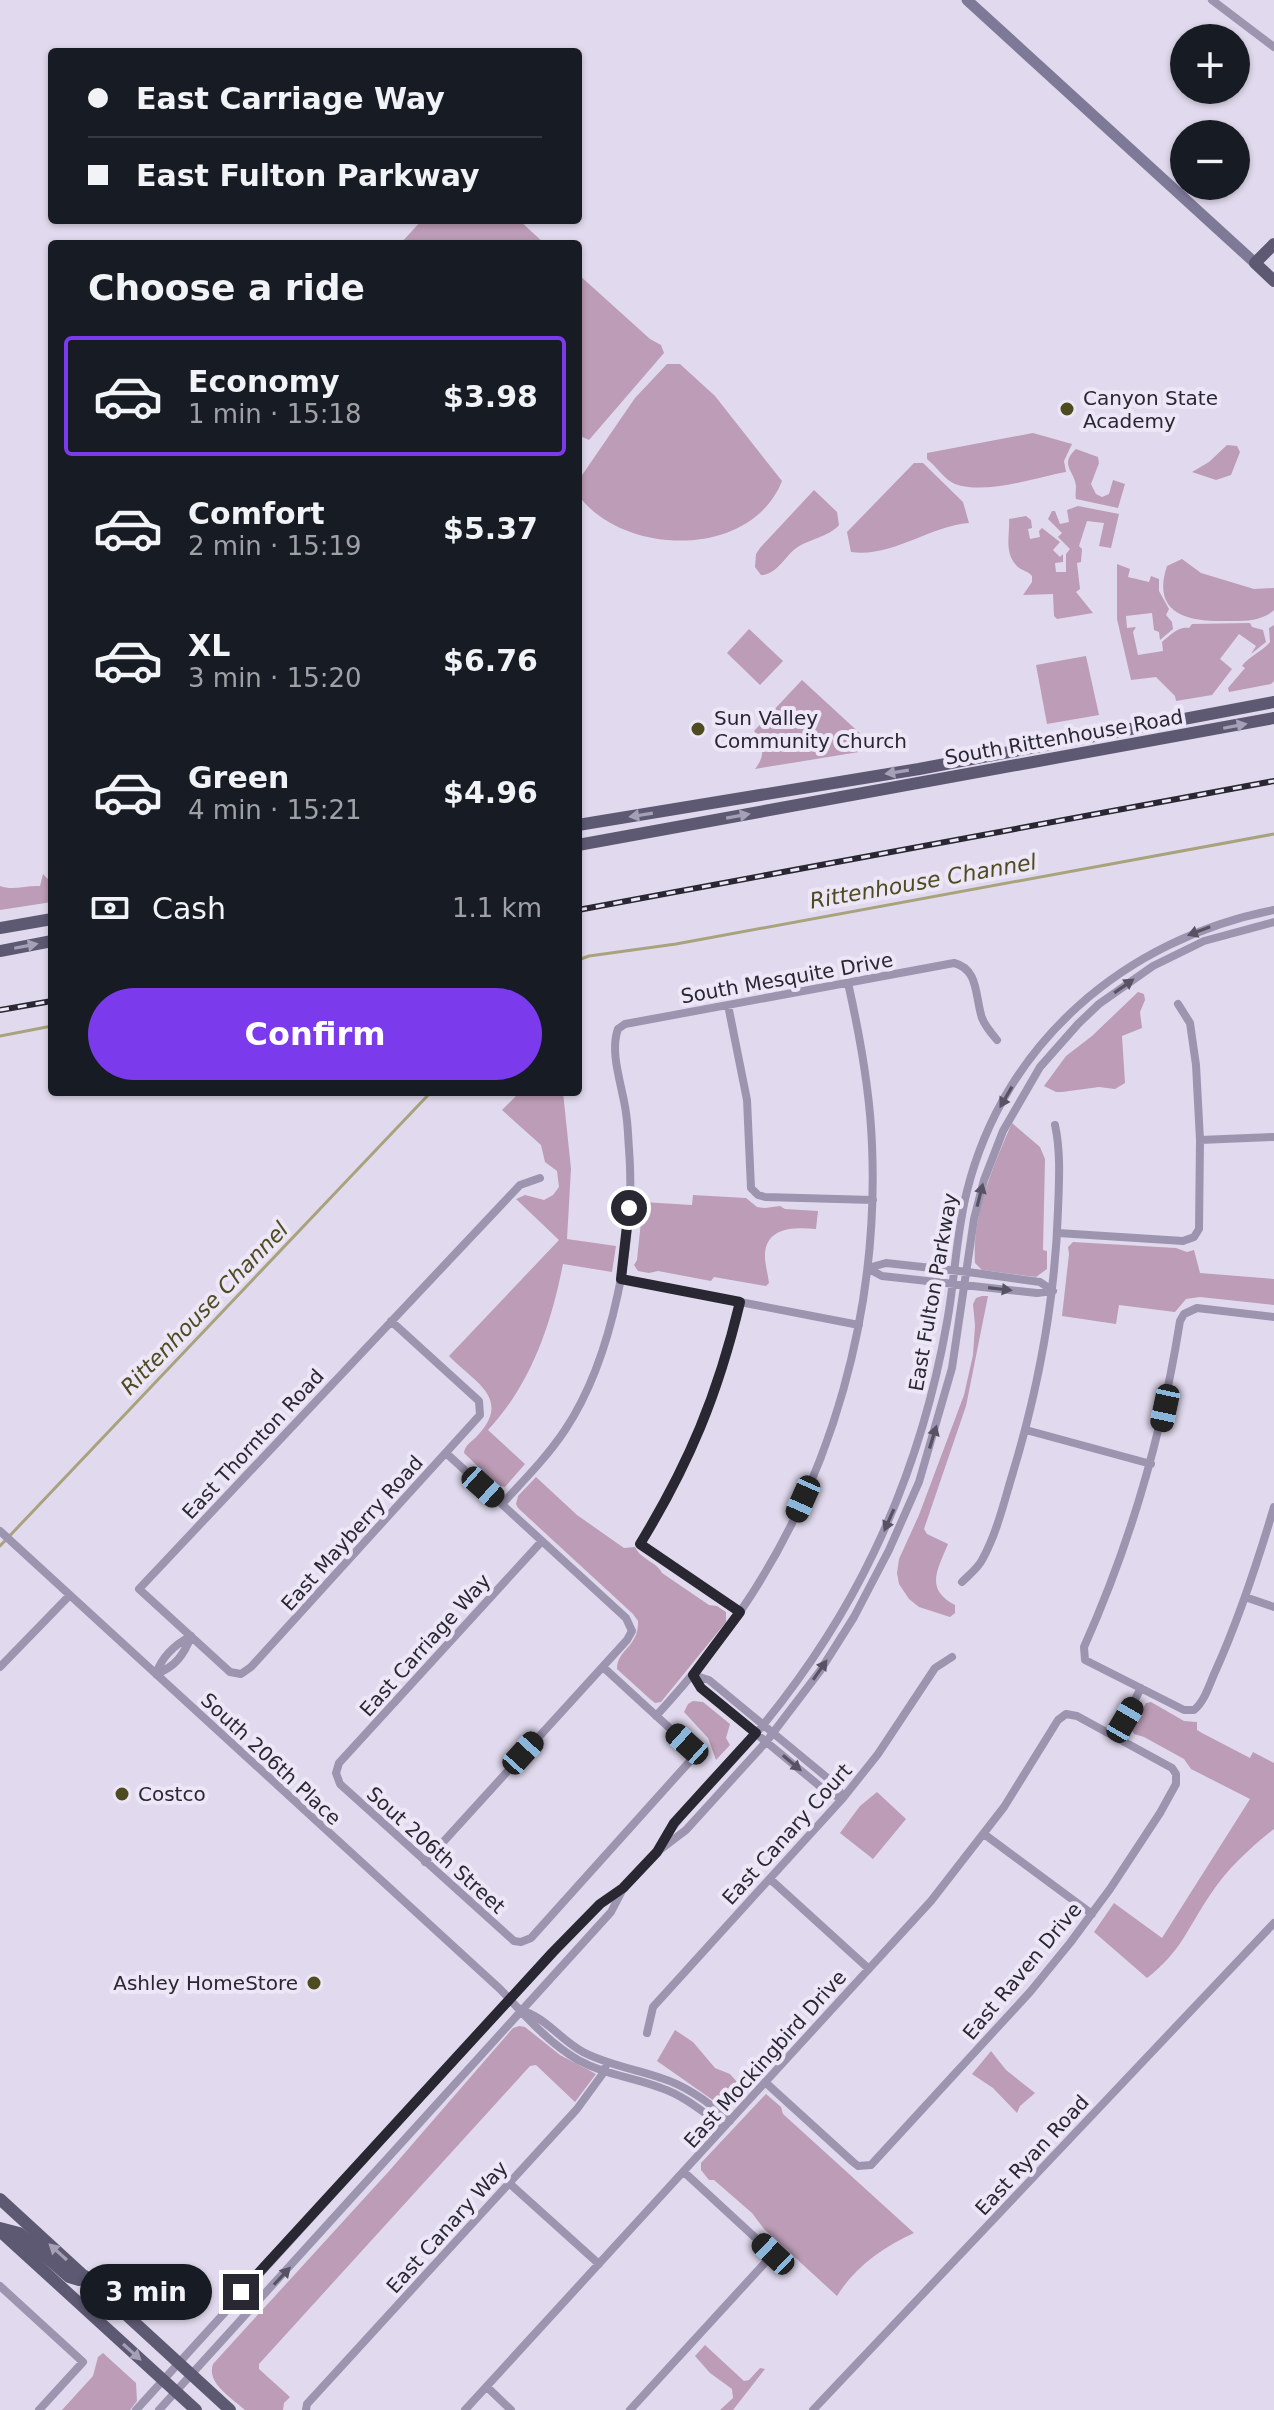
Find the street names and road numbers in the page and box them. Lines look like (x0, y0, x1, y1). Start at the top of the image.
street label: South Rittenhouse Road (943, 704, 1185, 770)
street label: South Mesquite Drive (679, 947, 895, 1009)
street label: East Fulton Parkway (904, 1191, 962, 1393)
street label: East Thornton Road (177, 1364, 329, 1524)
street label: East Mayberry Road (276, 1451, 428, 1615)
street label: East Carriage Way (355, 1569, 495, 1721)
street label: South 206th Place (196, 1688, 346, 1830)
street label: East Canary Court (717, 1758, 857, 1910)
street label: Sout 206th Street (362, 1782, 510, 1918)
street label: East Raven Drive (958, 1898, 1086, 2044)
street label: East Mockingbird Drive (679, 1965, 851, 2153)
street label: East Ryan Road (970, 2090, 1094, 2220)
street label: East Canary Way (381, 2156, 513, 2298)

